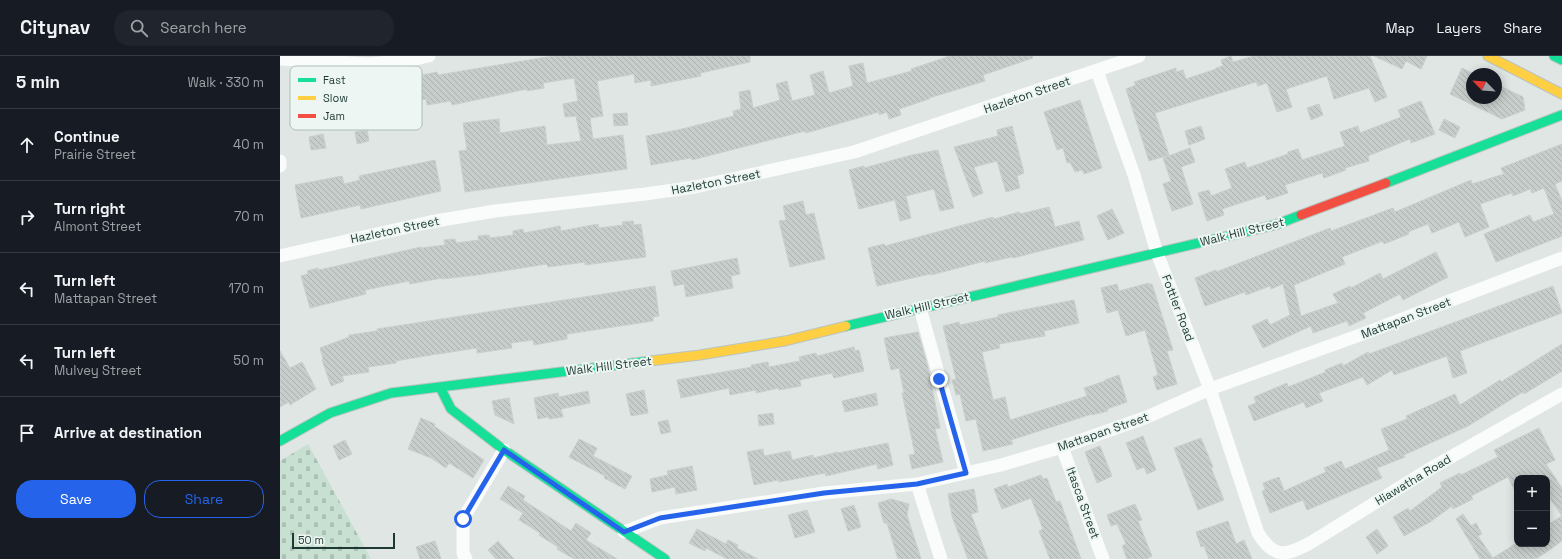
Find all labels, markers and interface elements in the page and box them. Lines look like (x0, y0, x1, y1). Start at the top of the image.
search box (114, 10, 394, 46)
text: Citynav (20, 15, 90, 40)
icon: search (128, 17, 150, 39)
text: Search here (160, 18, 247, 37)
text: Map (1385, 19, 1415, 37)
text: Layers (1437, 19, 1481, 37)
text: Share (1503, 19, 1542, 37)
legend (290, 66, 422, 130)
north arrow (1466, 68, 1502, 104)
text: 5 min (16, 71, 60, 93)
text: Fast (323, 73, 346, 87)
street label: Hazleton Street (982, 73, 1072, 117)
text: Walk · 330 m (187, 74, 264, 91)
text: Slow (323, 91, 348, 105)
text: Jam (323, 109, 345, 123)
text: Continue (54, 127, 120, 146)
icon: ahead (16, 134, 38, 156)
text: 40 m (233, 136, 264, 153)
text: Prairie Street (54, 146, 136, 163)
street label: Hazleton Street (670, 165, 762, 199)
text: Turn right (54, 199, 125, 218)
icon: right (16, 206, 38, 228)
text: 70 m (234, 208, 264, 225)
street label: Hazleton Street (349, 213, 441, 247)
street label: Walk Hill Street (1198, 214, 1286, 250)
text: Almont Street (54, 218, 141, 235)
text: Turn left (54, 271, 116, 290)
street label: Fottler Road (1158, 272, 1198, 344)
icon: left (16, 278, 38, 300)
text: 170 m (228, 280, 264, 297)
street label: Walk Hill Street (883, 289, 971, 323)
text: Mattapan Street (54, 290, 157, 307)
street label: Mattapan Street (1359, 293, 1453, 343)
text: Turn left (54, 343, 116, 362)
icon: left (16, 350, 38, 372)
text: 50 m (233, 352, 264, 369)
street label: Walk Hill Street (565, 353, 653, 379)
text: Mulvey Street (54, 362, 142, 379)
route end (930, 370, 948, 388)
street label: Mattapan Street (1055, 409, 1151, 455)
icon: arrive (16, 422, 38, 444)
text: Arrive at destination (54, 423, 202, 442)
street label: Hiawatha Road (1372, 451, 1454, 509)
street label: Itasca Street (1063, 465, 1103, 541)
map controls (1514, 475, 1550, 547)
button: + (1514, 475, 1550, 511)
button: Save (16, 480, 136, 518)
button: Share (144, 480, 264, 518)
route start (454, 510, 472, 528)
button: − (1514, 511, 1550, 547)
scale bar (292, 531, 395, 550)
text: 50 m (298, 533, 324, 547)

